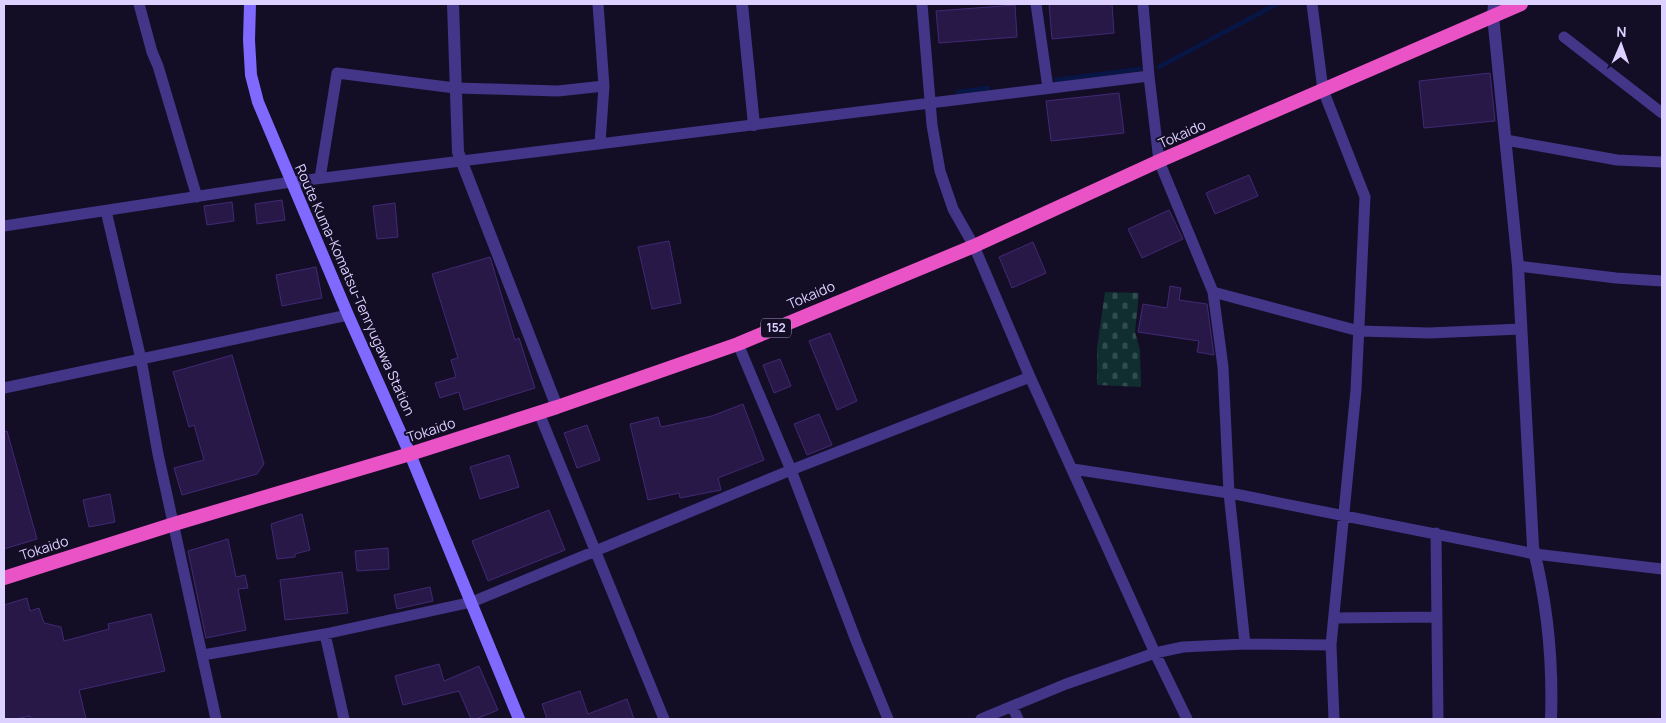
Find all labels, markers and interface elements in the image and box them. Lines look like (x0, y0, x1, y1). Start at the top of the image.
north arrow (1596, 20, 1646, 70)
text: N (1616, 22, 1627, 41)
street label: Tokaido (1155, 115, 1209, 152)
street label: Route Kuma-Komatsu-Tenryugawa Station (291, 161, 420, 419)
street label: Tokaido (784, 276, 838, 313)
road number: 152 (761, 318, 791, 338)
street label: Tokaido (404, 413, 458, 446)
street label: Tokaido (17, 531, 71, 564)

